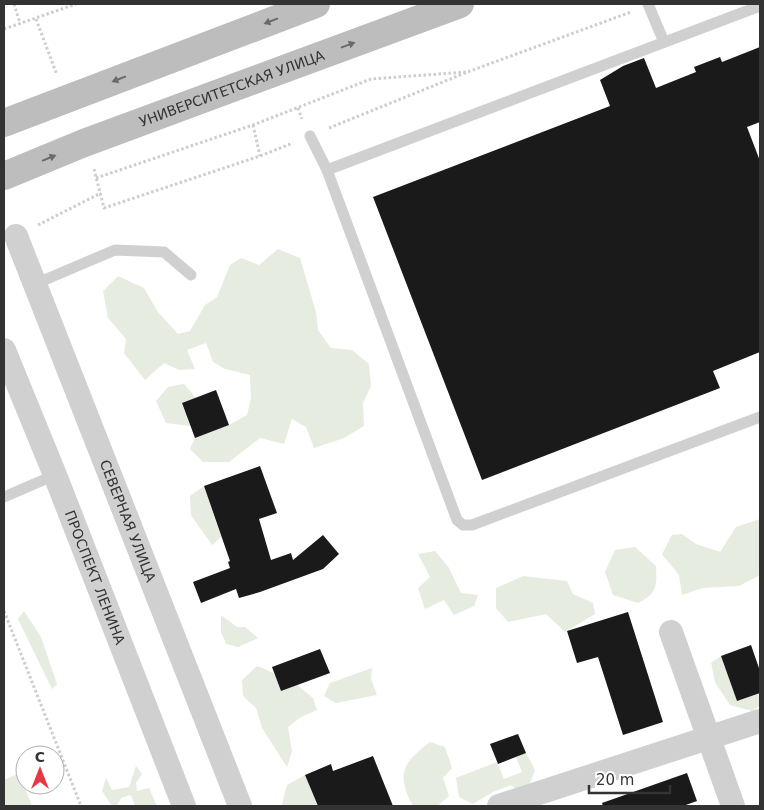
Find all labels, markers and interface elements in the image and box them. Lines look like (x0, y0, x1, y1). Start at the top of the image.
one-way arrow (263, 18, 278, 25)
one-way arrow (341, 41, 356, 48)
street label: УНИВЕРСИТЕТСКАЯ УЛИЦА (137, 47, 327, 130)
one-way arrow (111, 75, 126, 83)
one-way arrow (42, 153, 56, 161)
street label: СЕВЕРНАЯ УЛИЦА (97, 457, 159, 585)
street label: ПРОСПЕКТ ЛЕНИНА (62, 508, 128, 647)
north arrow (15, 745, 65, 795)
text: С (35, 749, 45, 765)
scale bar (589, 762, 670, 794)
text: 20 m (596, 771, 634, 789)

